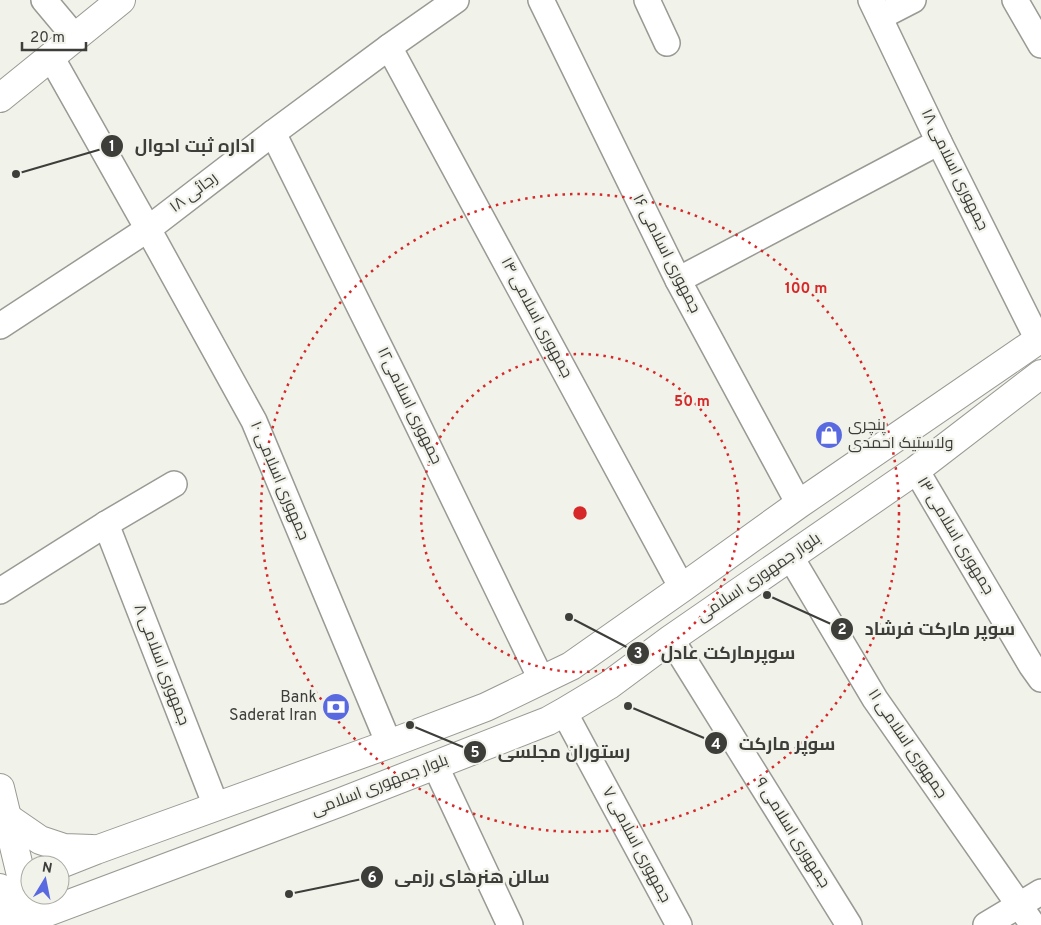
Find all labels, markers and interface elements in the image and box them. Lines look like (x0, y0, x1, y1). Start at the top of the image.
scale bar (22, 20, 86, 52)
text: 20 m (30, 29, 65, 48)
street label: جمهوری اسلامی ۱۸ (916, 106, 992, 234)
callout: اداره ثبت احوال (100, 129, 265, 162)
text: اداره ثبت احوال (135, 136, 255, 159)
text: 1 (109, 138, 115, 157)
street label: رجائی ۱۸ (166, 168, 222, 218)
street label: جمهوری اسلامی ۱۶ (627, 191, 705, 317)
street label: جمهوری اسلامی ۱۴ (496, 254, 576, 382)
text: 100 m (785, 280, 827, 299)
street label: جمهوری اسلامی۱۲ (372, 344, 446, 468)
text: 50 m (674, 393, 710, 412)
place label: پنچری ولاستیک احمدی (848, 416, 953, 454)
street label: جمهوری اسلامی ۱۰ (245, 419, 313, 543)
shop icon: پنچری ولاستیک احمدی (814, 420, 844, 450)
street label: جمهوری اسلامی ۱۳ (912, 473, 998, 599)
centre of rings (571, 504, 589, 522)
street label: بلوار جمهوری اسلامی (693, 529, 825, 627)
street label: جمهوری اسلامی ۸ (129, 602, 193, 728)
callout: سوپر مارکت فرشاد (829, 612, 1025, 645)
text: سوپر مارکت فرشاد (865, 619, 1015, 642)
text: 2 (837, 621, 847, 640)
callout: سوپرمارکت عادل (625, 637, 805, 670)
text: سوپرمارکت عادل (661, 643, 795, 666)
text: 3 (634, 645, 643, 664)
street label: جمهوری اسلامی ۱۱ (863, 685, 951, 803)
place label: Bank Saderat Iran (229, 688, 317, 726)
bank icon: Bank Saderat Iran (321, 692, 351, 722)
callout: سوپر مارکت (704, 727, 845, 760)
text: سوپر مارکت (739, 734, 835, 757)
callout: رستوران مجلسی (463, 735, 640, 768)
text: 4 (711, 736, 721, 755)
text: رستوران مجلسی (498, 742, 630, 765)
text: 5 (470, 744, 480, 763)
street label: بلوار جمهوری اسلامی (309, 751, 451, 821)
street label: جمهوری اسلامی ۹ (750, 774, 834, 892)
street label: جمهوری اسلامی ۷ (597, 784, 675, 906)
north arrow (20, 855, 70, 905)
text: N (41, 859, 53, 878)
callout: سالن هنرهای رزمی (359, 861, 560, 894)
text: سالن هنرهای رزمی (394, 867, 550, 890)
text: 6 (367, 869, 377, 888)

